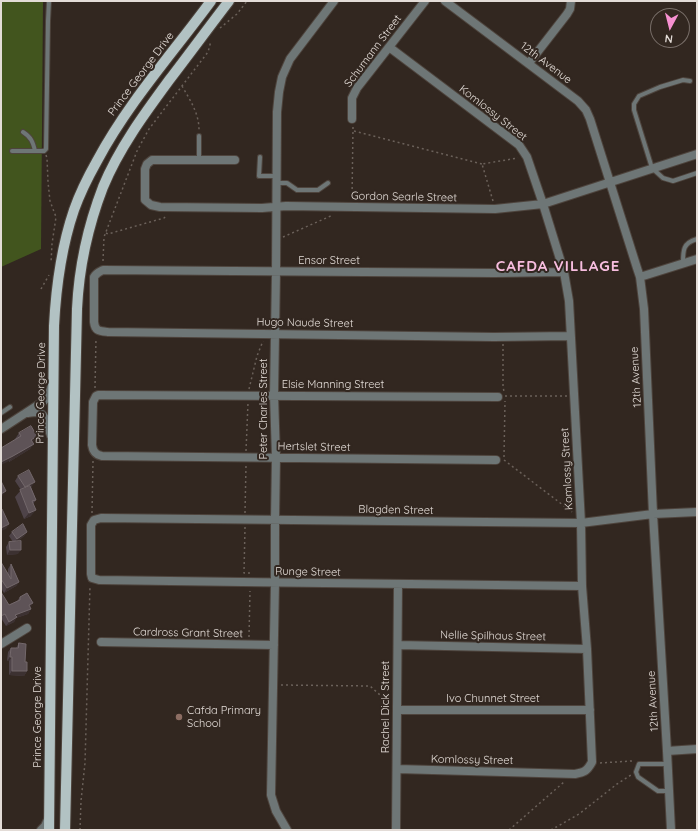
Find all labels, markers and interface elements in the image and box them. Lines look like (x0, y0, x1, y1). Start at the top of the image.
north arrow (650, 8, 690, 48)
street label: Schumann Street (342, 12, 404, 90)
street label: Prince George Drive (105, 30, 177, 118)
text: N (664, 31, 674, 46)
street label: 12th Avenue (518, 39, 574, 87)
street label: Komlossy Street (456, 82, 530, 144)
street label: Gordon Searle Street (351, 189, 457, 205)
street label: Ensor Street (298, 254, 360, 268)
district label: CAFDA VILLAGE (496, 257, 620, 275)
street label: Hugo Naude Street (256, 316, 354, 330)
street label: Prince George Drive (34, 342, 48, 444)
street label: 12th Avenue (628, 346, 644, 408)
street label: Peter Charles Street (257, 359, 271, 459)
street label: Elsie Manning Street (282, 378, 384, 392)
street label: Komlossy Street (558, 427, 576, 511)
street label: Hertslet Street (277, 440, 351, 454)
street label: Blagden Street (358, 503, 434, 517)
street label: Runge Street (275, 565, 341, 579)
street label: Cardross Grant Street (133, 625, 243, 641)
street label: Nellie Spilhaus Street (440, 628, 546, 644)
street label: Rachel Dick Street (379, 661, 393, 753)
street label: Prince George Drive (31, 666, 45, 768)
street label: 12th Avenue (645, 670, 661, 732)
street label: Ivo Chunnet Street (446, 692, 540, 706)
place label: Cafda Primary School (187, 704, 261, 730)
marker: Cafda Primary School (174, 712, 184, 722)
street label: Komlossy Street (431, 753, 513, 767)

